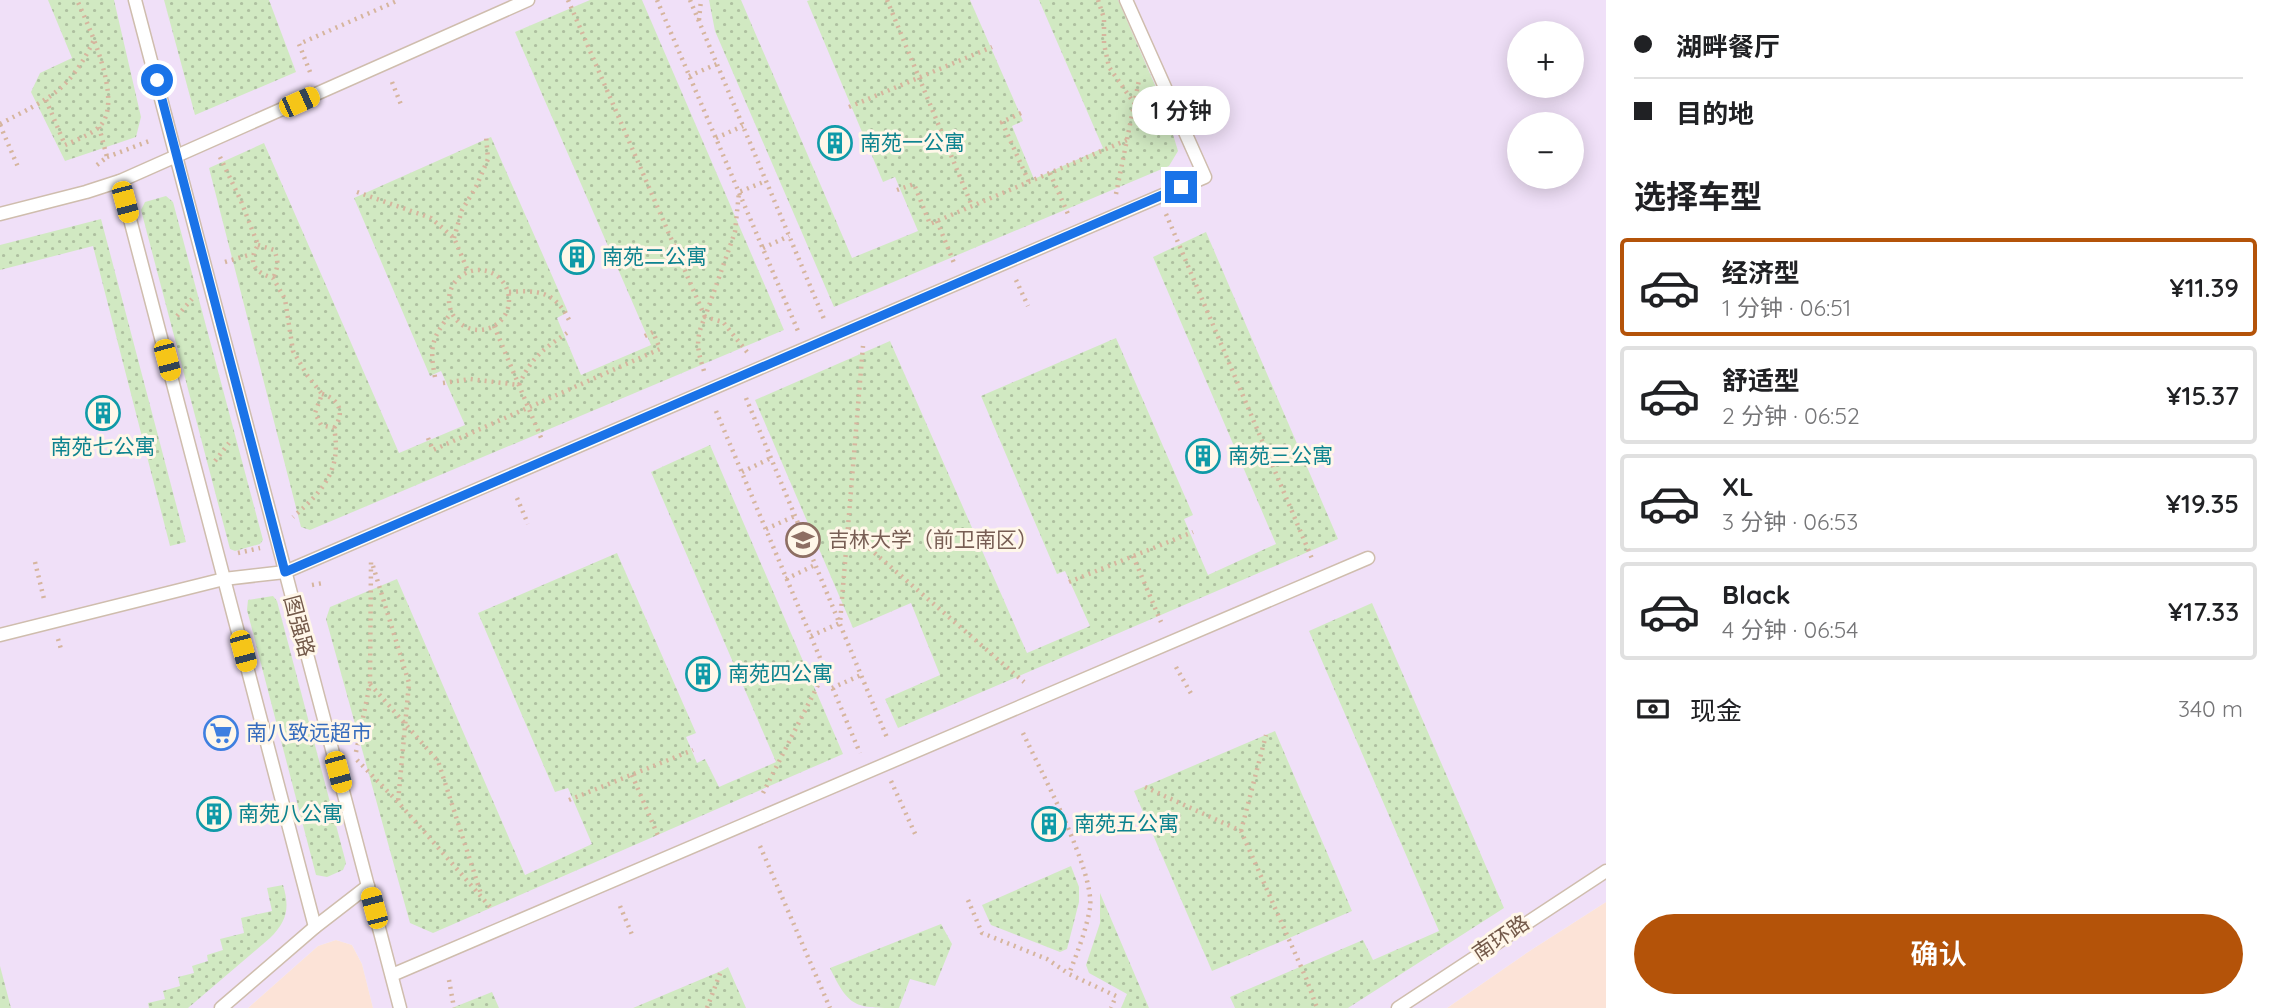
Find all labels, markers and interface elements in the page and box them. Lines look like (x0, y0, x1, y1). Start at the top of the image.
map controls (1507, 21, 1584, 189)
button: + (1507, 21, 1584, 98)
text: 湖畔餐厅 (1676, 30, 1780, 63)
route start (141, 64, 173, 96)
car (276, 84, 323, 120)
callout: 1 分钟 (1132, 86, 1230, 134)
text: 1 分钟 (1150, 96, 1212, 125)
text: 目的地 (1676, 97, 1754, 130)
button: − (1507, 112, 1584, 189)
building icon: 南苑一公寓 (816, 124, 854, 162)
place label: 南苑一公寓 (860, 129, 965, 155)
route end (1165, 171, 1197, 203)
text: 选择车型 (1634, 176, 1762, 216)
car (110, 179, 141, 225)
building icon: 南苑二公寓 (558, 238, 596, 276)
place label: 南苑二公寓 (602, 243, 707, 269)
icon: car (1638, 256, 1701, 319)
text: 经济型 (1722, 256, 1800, 289)
text: ¥11.39 (2169, 271, 2239, 304)
text: 1 分钟 · 06:51 (1722, 293, 1851, 322)
car (152, 337, 183, 383)
icon: car (1638, 364, 1701, 427)
text: 舒适型 (1722, 364, 1800, 397)
text: ¥15.37 (2166, 379, 2239, 412)
building icon: 南苑七公寓 (84, 394, 122, 432)
text: 2 分钟 · 06:52 (1722, 401, 1860, 430)
place label: 南苑七公寓 (51, 433, 156, 459)
building icon: 南苑三公寓 (1184, 437, 1222, 475)
place label: 南苑三公寓 (1228, 442, 1333, 468)
text: XL (1722, 470, 1754, 503)
icon: car (1638, 472, 1701, 535)
text: ¥19.35 (2166, 487, 2239, 520)
text: 3 分钟 · 06:53 (1722, 507, 1858, 536)
school or university icon: 吉林大学（前卫南区） (784, 521, 822, 559)
place label: 吉林大学（前卫南区） (828, 526, 1038, 552)
text: Black (1722, 578, 1791, 611)
icon: car (1638, 580, 1701, 643)
street label: 图强路 (279, 592, 321, 660)
text: ¥17.33 (2168, 595, 2239, 628)
text: 4 分钟 · 06:54 (1722, 615, 1858, 644)
car (228, 628, 259, 674)
building icon: 南苑四公寓 (684, 655, 722, 693)
place label: 南苑四公寓 (728, 660, 833, 686)
icon: cash (1634, 690, 1672, 728)
text: 现金 (1690, 694, 1742, 727)
text: 340 m (2178, 694, 2243, 723)
supermarket icon: 南八致远超市 (202, 714, 240, 752)
place label: 南八致远超市 (246, 719, 372, 745)
car (323, 749, 354, 795)
building icon: 南苑八公寓 (195, 795, 233, 833)
place label: 南苑八公寓 (238, 800, 343, 826)
building icon: 南苑五公寓 (1030, 805, 1068, 843)
place label: 南苑五公寓 (1074, 810, 1179, 836)
car (359, 885, 390, 931)
street label: 南环路 (1467, 909, 1534, 966)
button: 确认 (1634, 914, 2243, 994)

